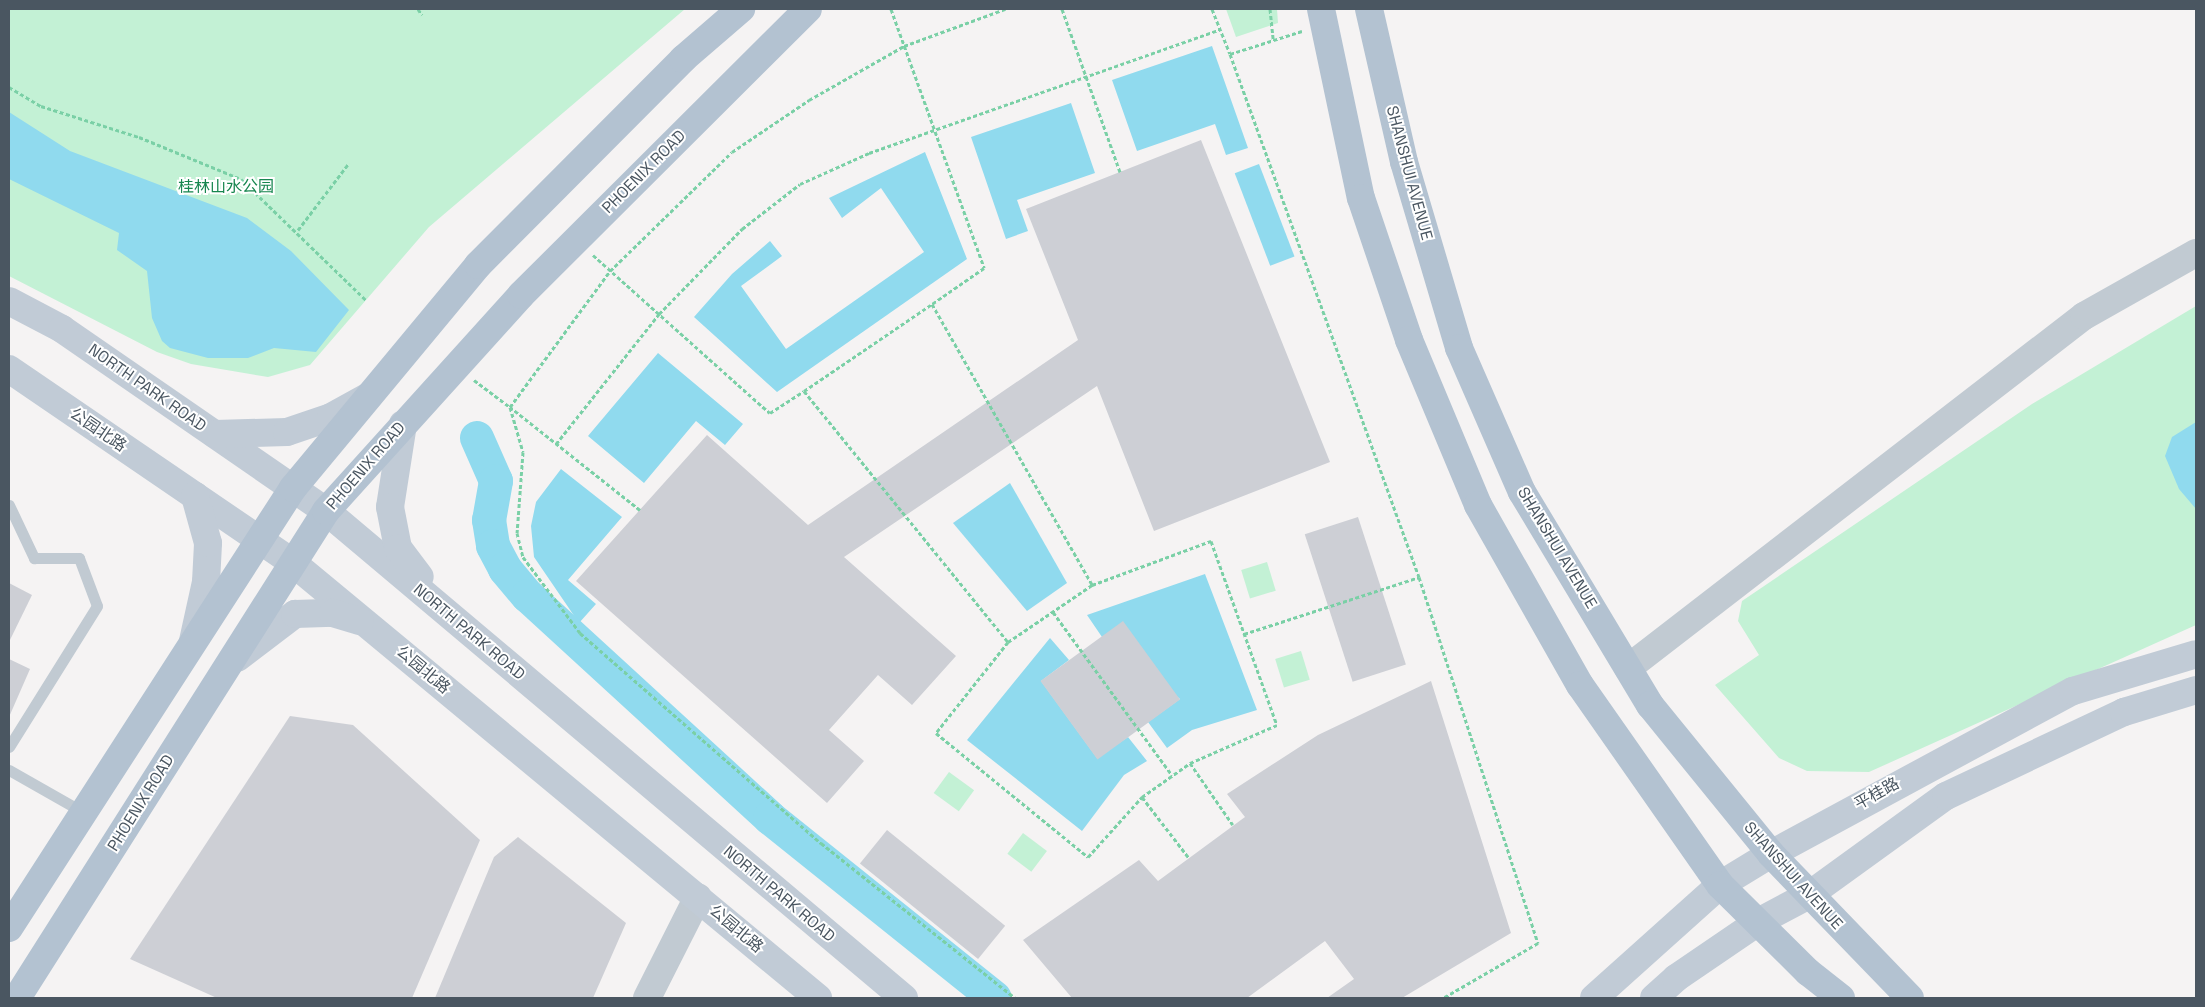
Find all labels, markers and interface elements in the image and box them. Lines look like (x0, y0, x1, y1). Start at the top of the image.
street label: SHANSHUI AVENUE (1382, 104, 1436, 242)
street label: PHOENIX ROAD (598, 126, 690, 218)
park label: 桂林山水公园 (178, 177, 274, 197)
street label: NORTH PARK ROAD (84, 340, 210, 436)
street label: 公园北路 (66, 404, 130, 456)
street label: PHOENIX ROAD (323, 418, 409, 514)
street label: SHANSHUI AVENUE (1513, 484, 1601, 612)
street label: NORTH PARK ROAD (409, 580, 529, 684)
street label: 公园北路 (392, 642, 454, 698)
street label: PHOENIX ROAD (104, 751, 178, 855)
street label: 平桂路 (1851, 774, 1903, 814)
street label: SHANSHUI AVENUE (1740, 818, 1846, 934)
street label: NORTH PARK ROAD (719, 842, 839, 946)
street label: 公园北路 (705, 901, 767, 957)

